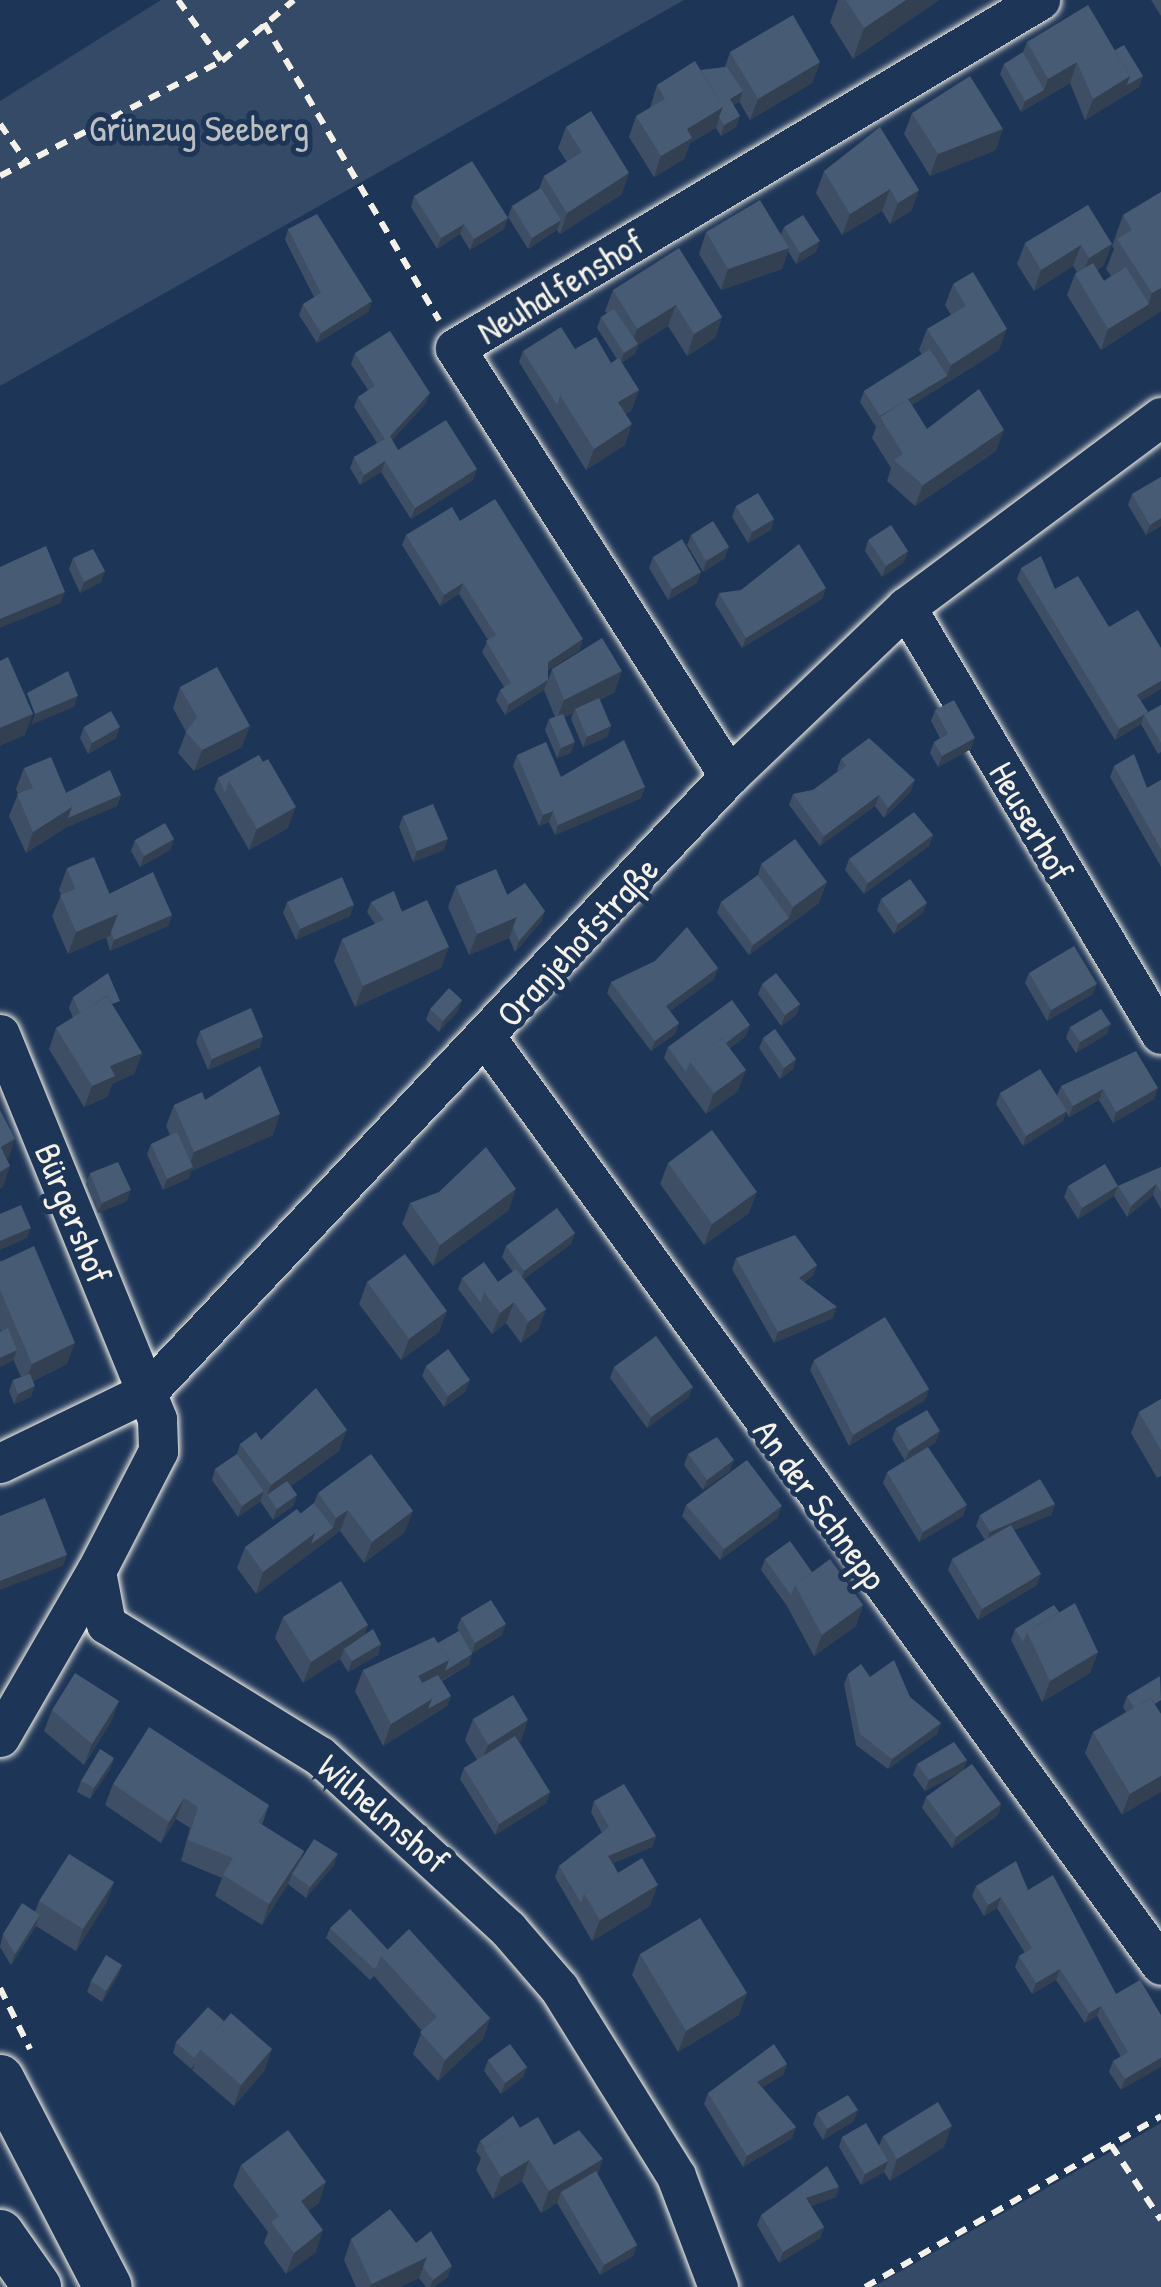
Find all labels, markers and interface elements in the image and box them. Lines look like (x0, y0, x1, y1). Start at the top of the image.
park label: Grünzug Seeberg (89, 106, 309, 150)
street label: Neuhalfenshof (469, 219, 651, 353)
street label: Heuserhof (981, 754, 1083, 888)
street label: Oranjehofstraße (487, 847, 667, 1035)
street label: Bürgershof (26, 1137, 122, 1289)
street label: An der Schnepp (745, 1411, 897, 1597)
street label: Wilhelmshof (310, 1744, 458, 1882)

